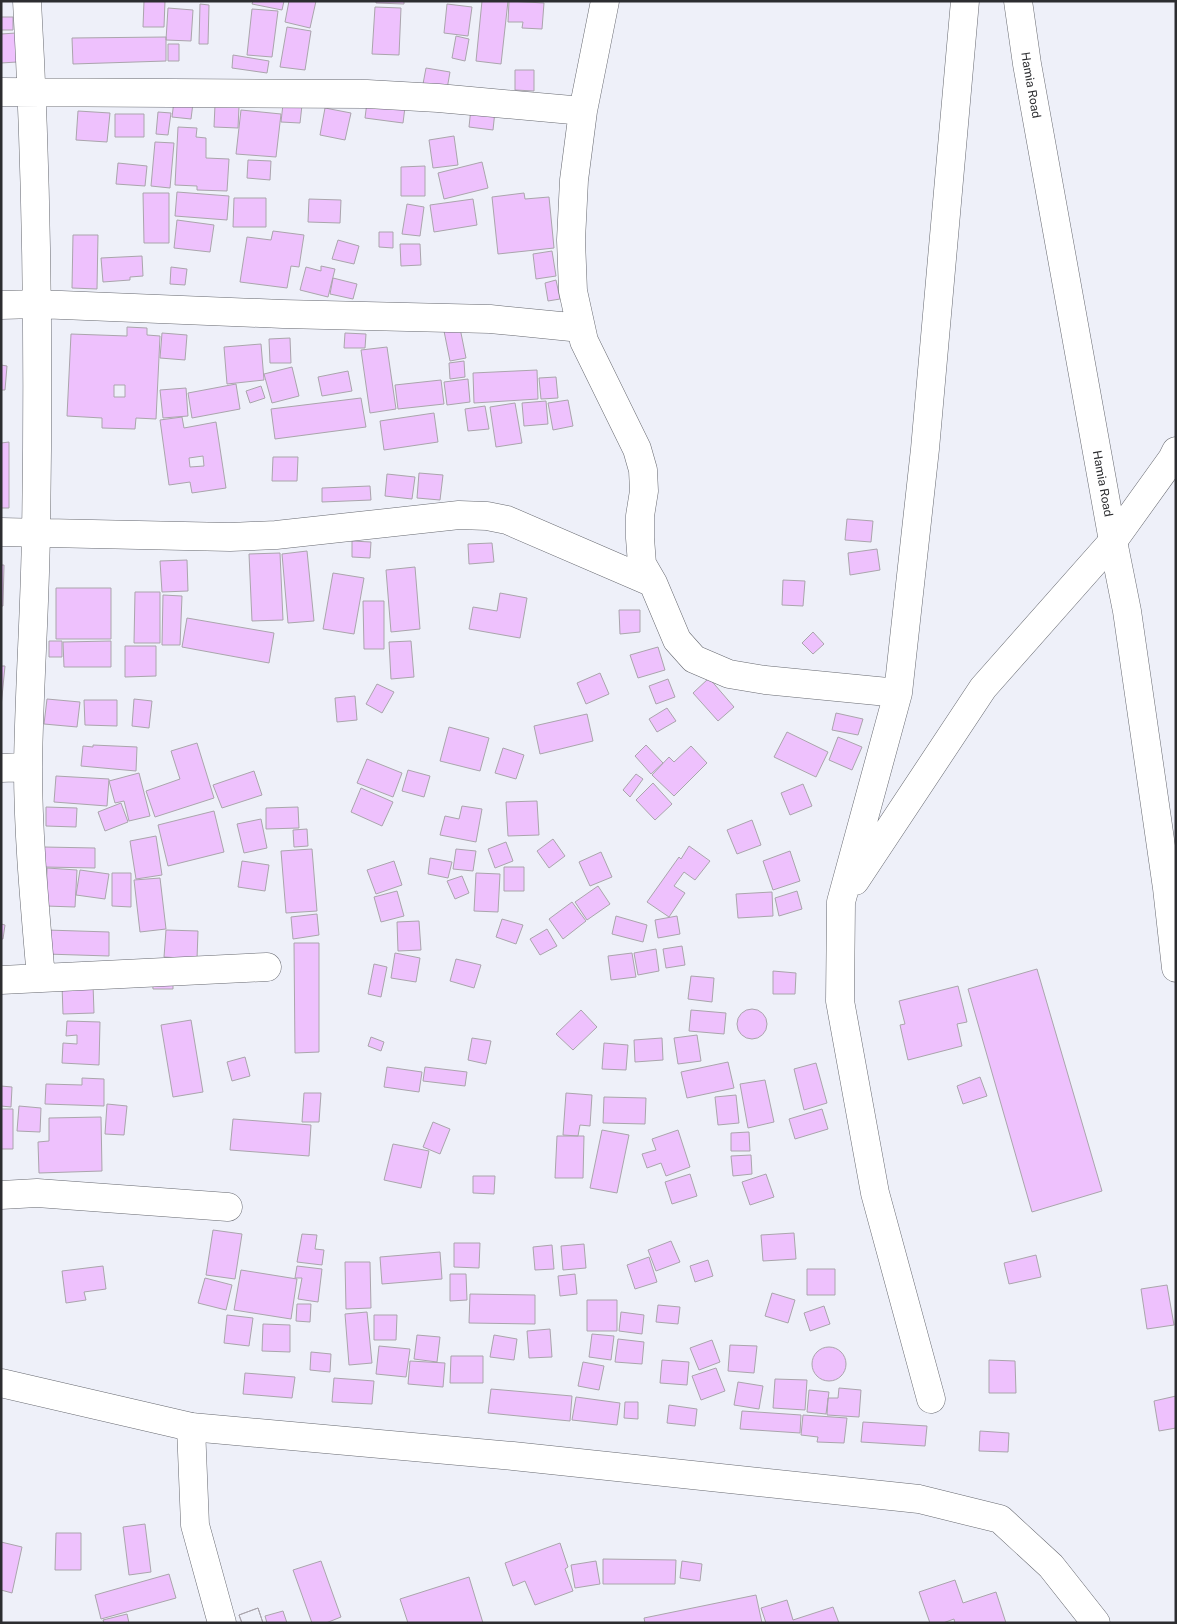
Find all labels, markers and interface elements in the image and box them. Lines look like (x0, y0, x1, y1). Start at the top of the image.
street label: Hamia Road (1018, 51, 1044, 119)
street label: Hamia Road (1090, 449, 1115, 518)

